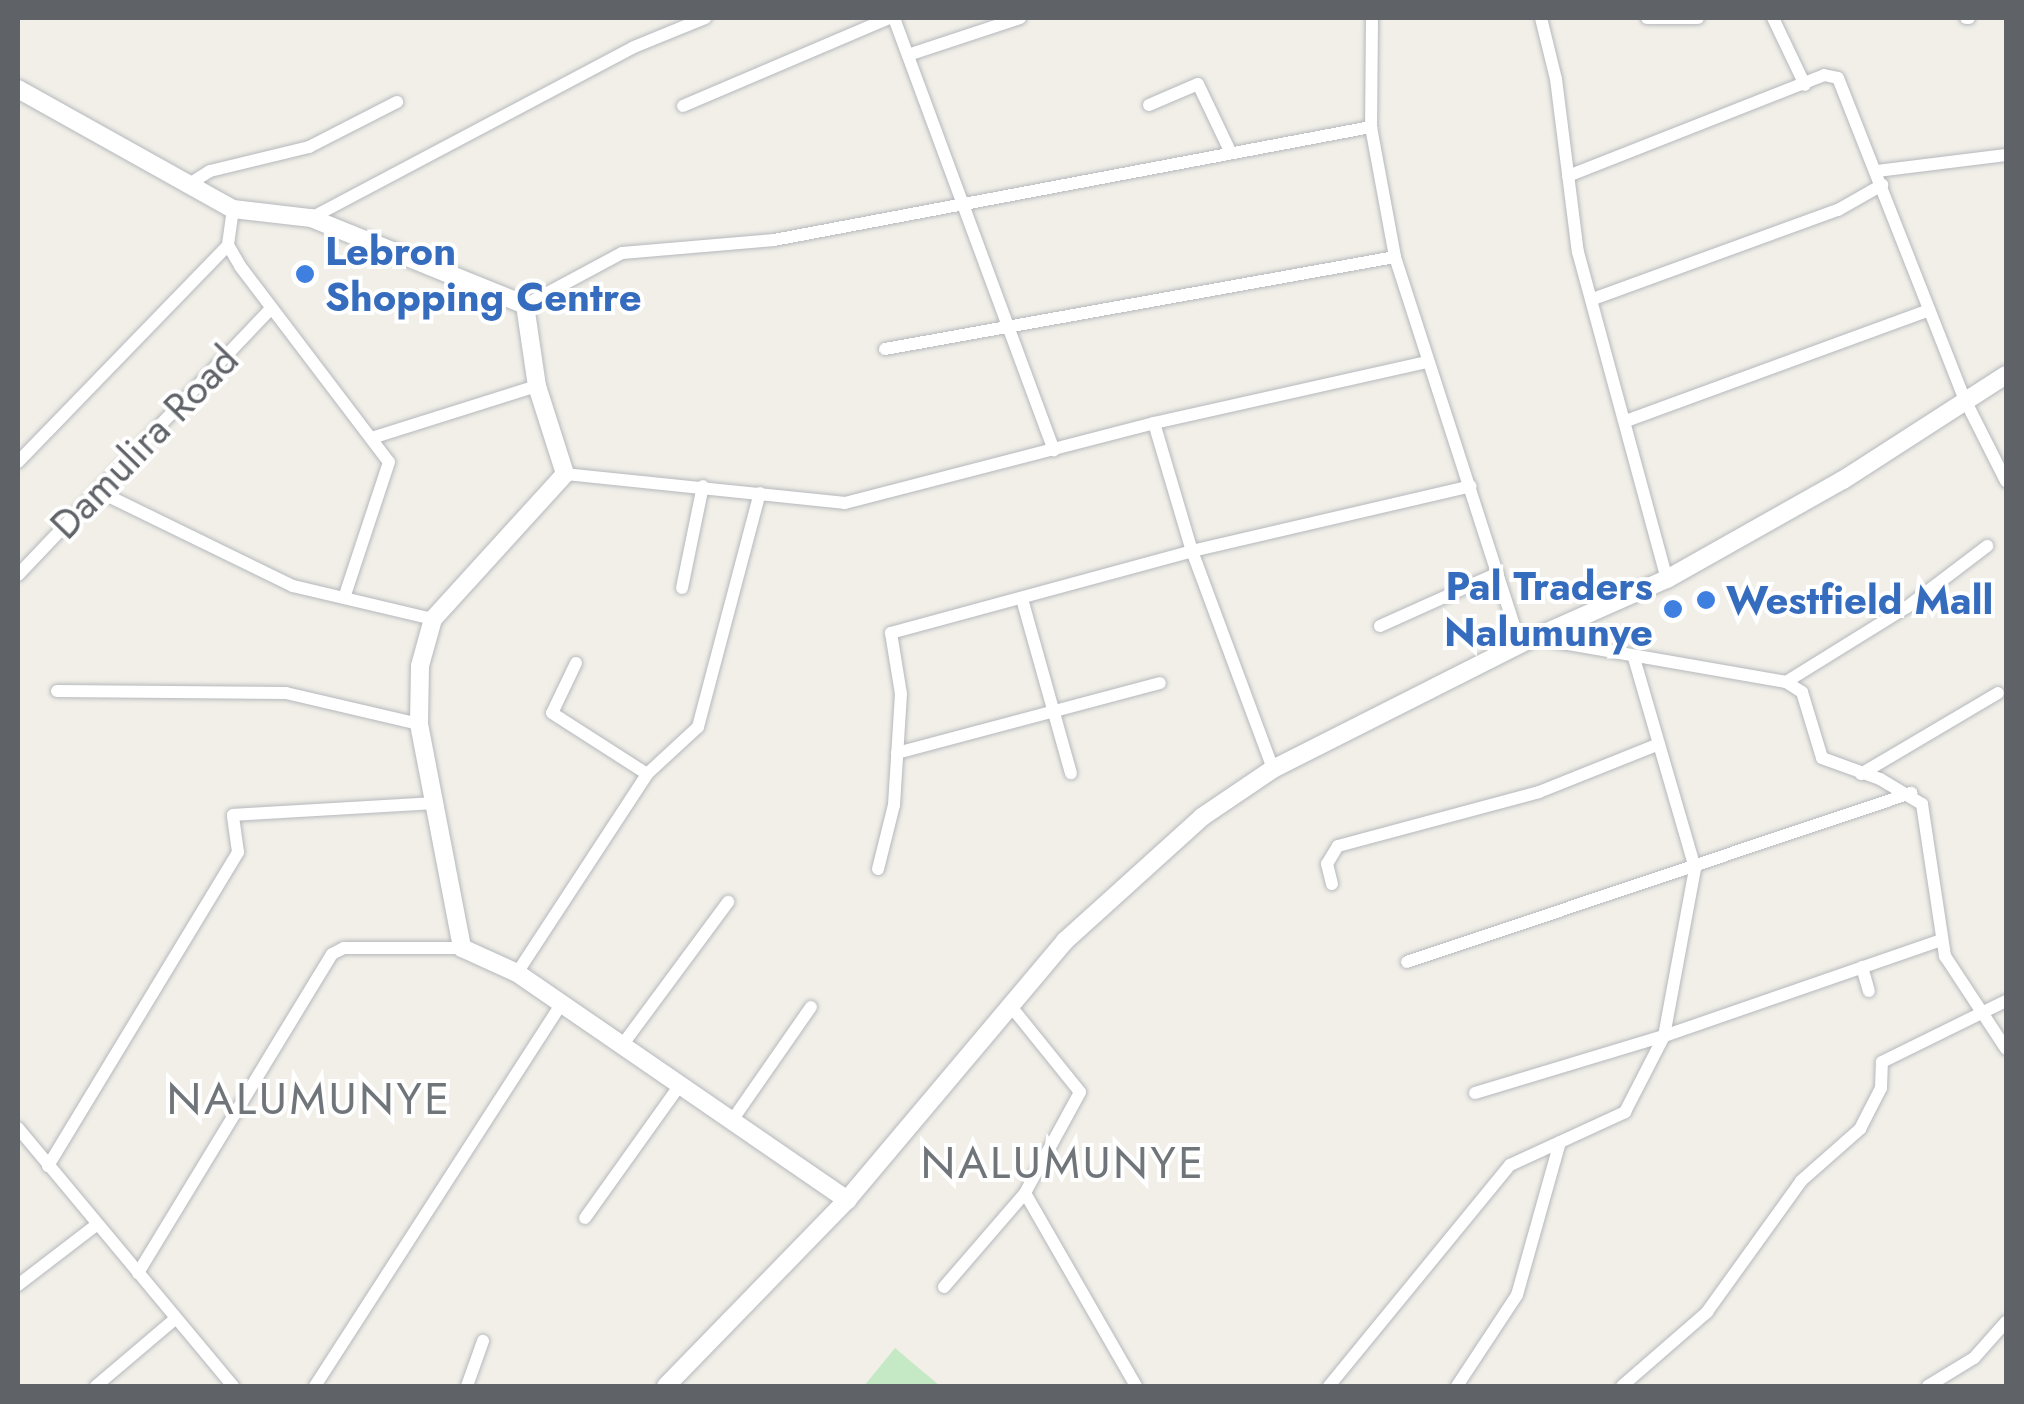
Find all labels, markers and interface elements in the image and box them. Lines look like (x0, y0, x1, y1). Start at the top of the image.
place label: Lebron Shopping Centre (325, 227, 642, 321)
marker: Lebron Shopping Centre (294, 263, 316, 285)
street label: Damulira Road (40, 336, 248, 548)
place label: Pal Traders Nalumunye (1444, 562, 1653, 656)
place label: Westfield Mall (1726, 576, 1993, 624)
marker: Westfield Mall (1695, 589, 1717, 611)
marker: Pal Traders Nalumunye (1662, 598, 1684, 620)
district label: NALUMUNYE (167, 1072, 451, 1126)
district label: NALUMUNYE (921, 1136, 1205, 1190)

